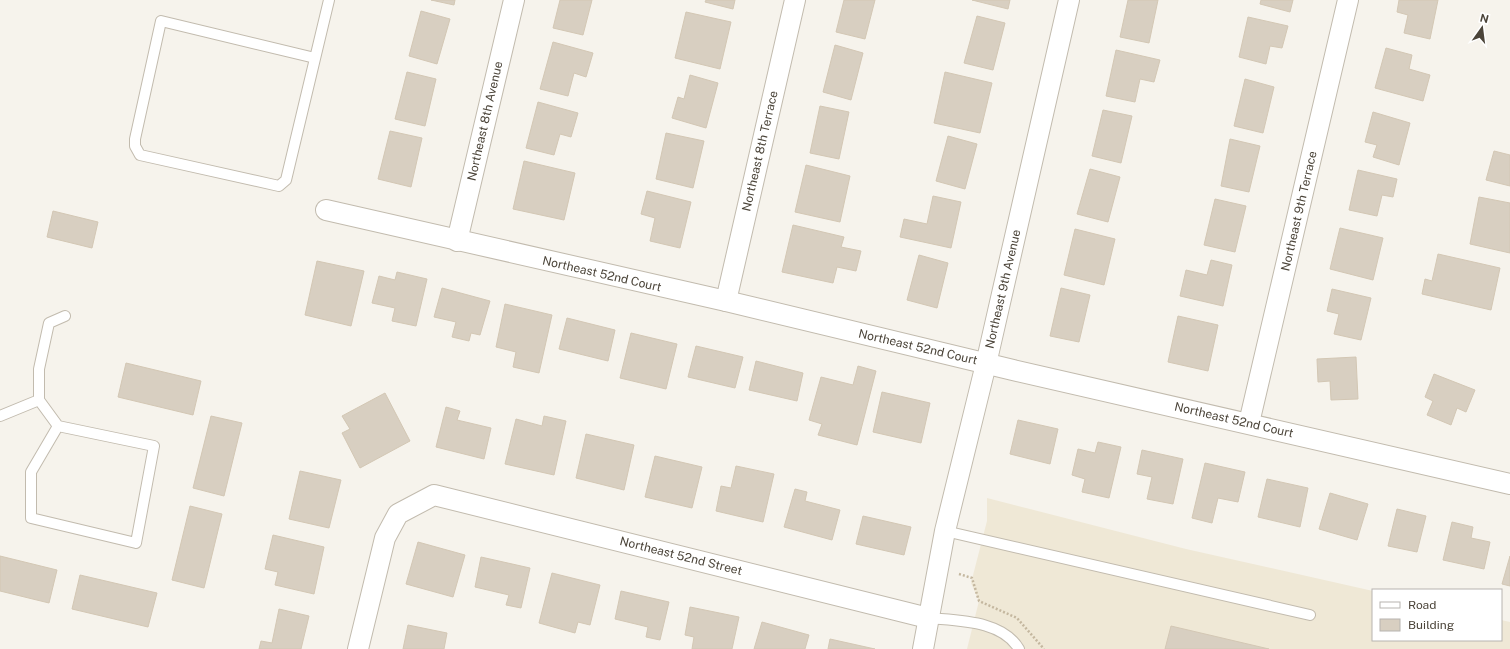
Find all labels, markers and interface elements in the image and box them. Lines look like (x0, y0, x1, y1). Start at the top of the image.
north arrow (1462, 8, 1502, 48)
text: N (1479, 11, 1490, 25)
street label: Northeast 8th Avenue (464, 60, 506, 182)
street label: Northeast 8th Terrace (739, 89, 781, 213)
street label: Northeast 9th Terrace (1278, 149, 1320, 272)
street label: Northeast 9th Avenue (982, 228, 1024, 350)
street label: Northeast 52nd Court (541, 253, 663, 295)
street label: Northeast 52nd Court (857, 326, 979, 368)
street label: Northeast 52nd Court (1173, 399, 1295, 441)
street label: Northeast 52nd Street (618, 534, 744, 578)
legend (1372, 589, 1502, 641)
text: Road (1408, 598, 1436, 612)
text: Building (1408, 618, 1454, 632)

